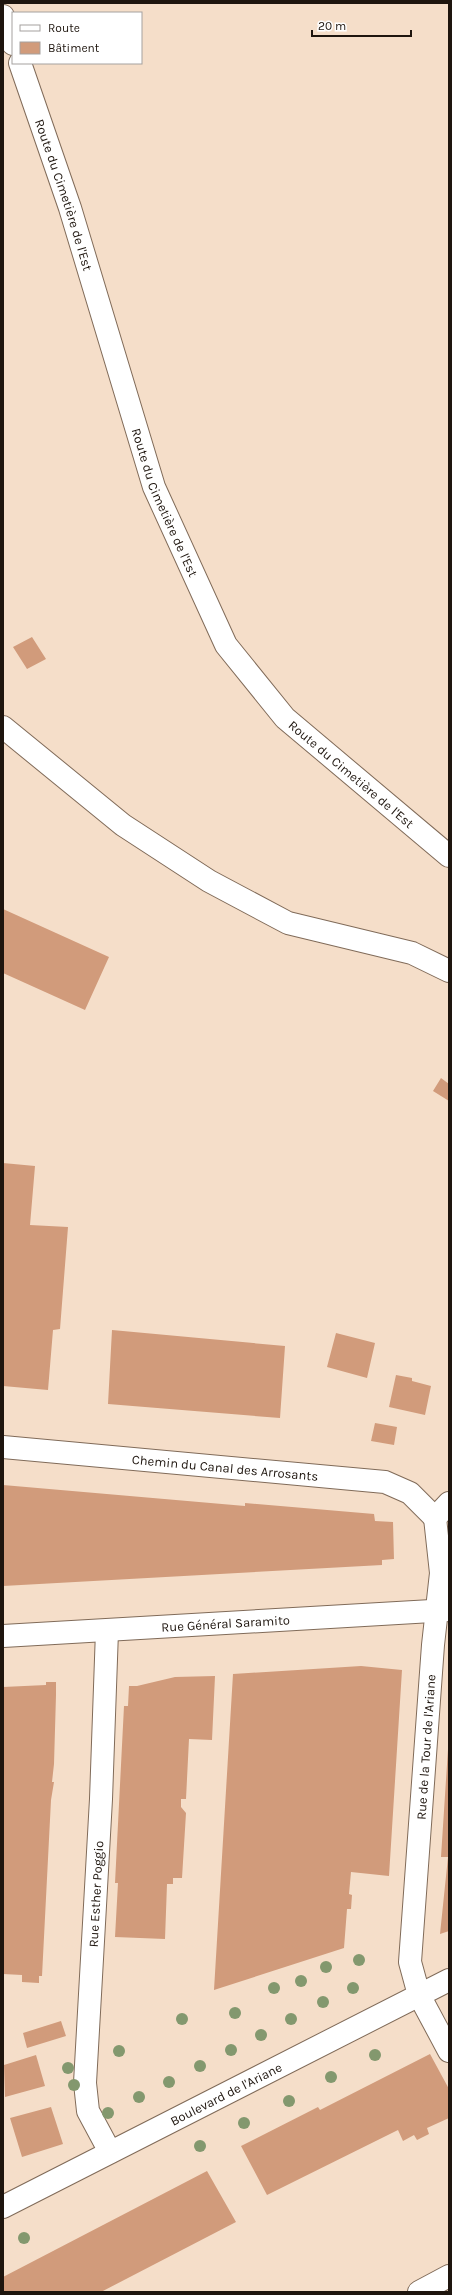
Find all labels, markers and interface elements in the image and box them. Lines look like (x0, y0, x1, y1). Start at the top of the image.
legend (12, 12, 142, 64)
scale bar (312, 12, 411, 38)
text: 20 m (318, 19, 346, 33)
text: Route (48, 21, 80, 35)
text: Bâtiment (48, 41, 100, 55)
street label: Route du Cimetière de l'Est (32, 117, 96, 273)
street label: Route du Cimetière de l'Est (129, 426, 201, 579)
street label: Route du Cimetière de l'Est (286, 717, 417, 831)
street label: Chemin du Canal des Arrosants (131, 1451, 319, 1483)
street label: Rue Général Saramito (161, 1612, 290, 1634)
street label: Rue de la Tour de l'Ariane (413, 1673, 439, 1820)
street label: Rue Esther Poggio (86, 1840, 106, 1948)
street label: Boulevard de l'Ariane (167, 2059, 284, 2128)

